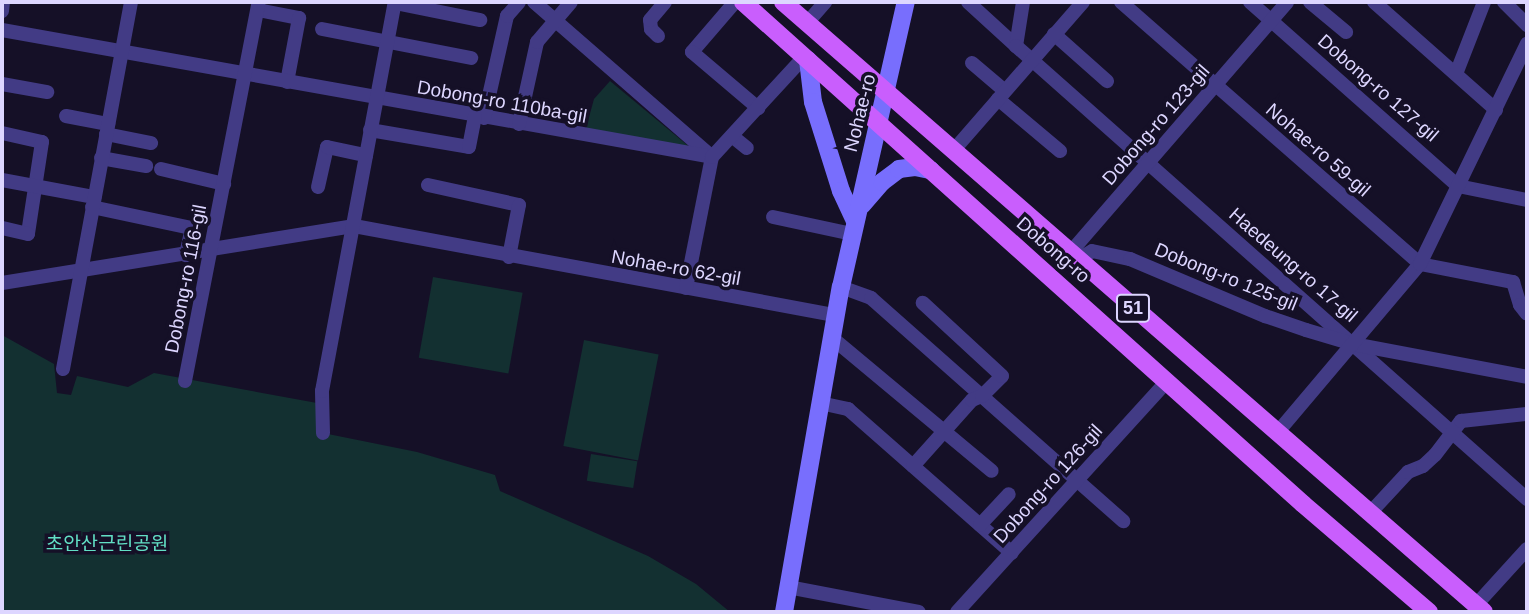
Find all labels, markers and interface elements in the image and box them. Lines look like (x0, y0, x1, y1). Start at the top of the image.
street label: Dobong-ro 127-gil (1313, 30, 1443, 146)
street label: Dobong-ro 123-gil (1098, 60, 1214, 190)
street label: Nohae-ro (839, 72, 881, 154)
street label: Dobong-ro 110ba-gil (415, 76, 589, 128)
street label: Nohae-ro 59-gil (1261, 98, 1375, 202)
street label: Dobong-ro 116-gil (160, 203, 212, 355)
street label: Haedeung-ro 17-gil (1224, 203, 1362, 327)
street label: Dobong-ro (1012, 212, 1094, 288)
street label: Dobong-ro 125-gil (1151, 238, 1301, 316)
street label: Nohae-ro 62-gil (610, 245, 742, 291)
road number: 51 (1116, 294, 1150, 322)
street label: Dobong-ro 126-gil (989, 420, 1107, 548)
park label: 초안산근린공원 (46, 533, 168, 555)

